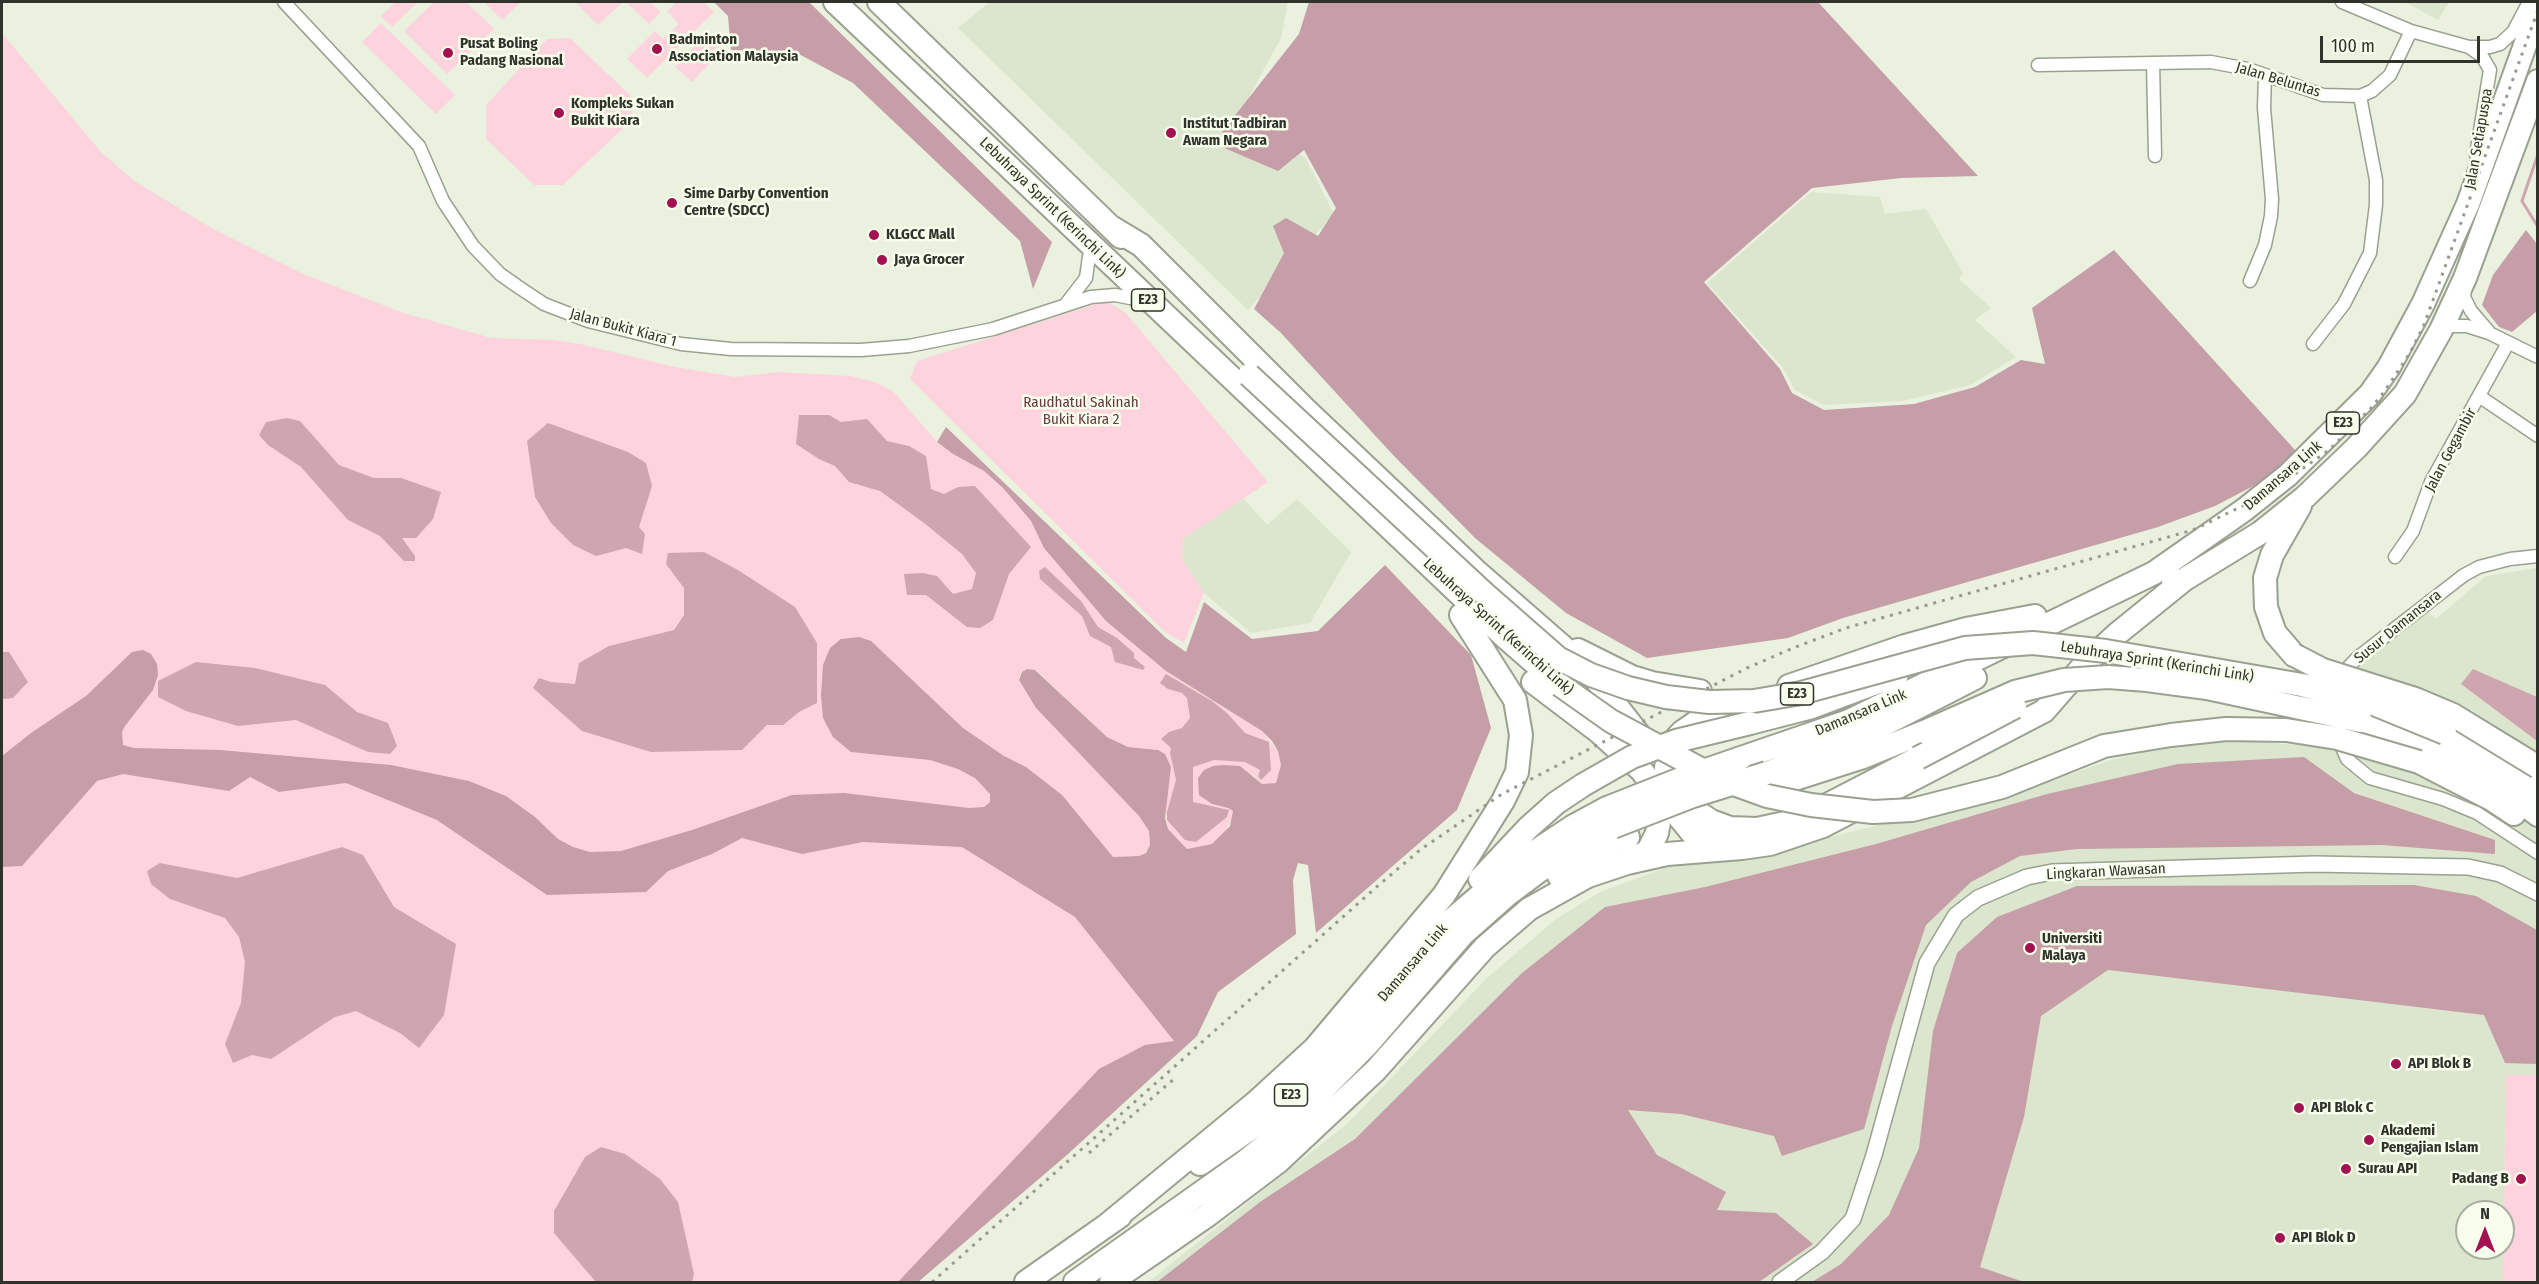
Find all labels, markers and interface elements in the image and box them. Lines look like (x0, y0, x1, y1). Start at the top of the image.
scale bar (2323, 24, 2484, 62)
place label: Badminton Association Malaysia (669, 31, 798, 66)
place label: Pusat Boling Padang Nasional (460, 35, 563, 70)
text: 100 m (2331, 35, 2375, 57)
marker: Badminton Association Malaysia (650, 42, 664, 56)
marker: Pusat Boling Padang Nasional (441, 46, 455, 60)
street label: Jalan Beluntas (2233, 59, 2323, 101)
street label: Jalan Setiapuspa (2461, 87, 2497, 191)
place label: Kompleks Sukan Bukit Kiara (571, 95, 674, 130)
marker: Kompleks Sukan Bukit Kiara (552, 106, 566, 120)
place label: Institut Tadbiran Awam Negara (1183, 115, 1287, 150)
marker: Institut Tadbiran Awam Negara (1164, 126, 1178, 140)
street label: Lebuhraya Sprint (Kerinchi Link) (975, 134, 1129, 282)
place label: Sime Darby Convention Centre (SDCC) (684, 185, 829, 220)
marker: Sime Darby Convention Centre (SDCC) (665, 196, 679, 210)
place label: KLGCC Mall (886, 226, 955, 244)
marker: KLGCC Mall (867, 228, 881, 242)
place label: Jaya Grocer (894, 251, 964, 269)
marker: Jaya Grocer (875, 253, 889, 267)
road number: E23 (1132, 289, 1164, 311)
street label: Jalan Bukit Kiara 1 (568, 305, 678, 351)
park label: Raudhatul Sakinah Bukit Kiara 2 (1023, 394, 1139, 429)
street label: Jalan Gegambir (2421, 405, 2481, 495)
road number: E23 (2326, 412, 2360, 434)
street label: Damansara Link (2240, 437, 2326, 515)
street label: Lebuhraya Sprint (Kerinchi Link) (1419, 555, 1577, 699)
street label: Susur Damansara (2351, 586, 2445, 668)
street label: Lebuhraya Sprint (Kerinchi Link) (2059, 638, 2255, 686)
road number: E23 (1780, 683, 1814, 705)
street label: Damansara Link (1813, 686, 1909, 740)
street label: Lingkaran Wawasan (2046, 860, 2166, 884)
street label: Damansara Link (1374, 920, 1452, 1006)
place label: Universiti Malaya (2042, 930, 2102, 965)
marker: Universiti Malaya (2023, 941, 2037, 955)
place label: API Blok B (2408, 1055, 2471, 1073)
marker: API Blok B (2389, 1057, 2403, 1071)
road number: E23 (1274, 1084, 1308, 1106)
place label: API Blok C (2311, 1099, 2373, 1117)
marker: API Blok C (2292, 1101, 2306, 1115)
place label: Akademi Pengajian Islam (2381, 1122, 2478, 1157)
marker: Akademi Pengajian Islam (2362, 1133, 2376, 1147)
place label: Surau API (2358, 1160, 2417, 1178)
marker: Surau API (2339, 1162, 2353, 1176)
place label: Padang B (2452, 1170, 2509, 1188)
marker: Padang B (2514, 1172, 2528, 1186)
north arrow (2455, 1200, 2515, 1260)
text: N (2480, 1204, 2490, 1223)
place label: API Blok D (2292, 1229, 2356, 1247)
marker: API Blok D (2273, 1231, 2287, 1245)

